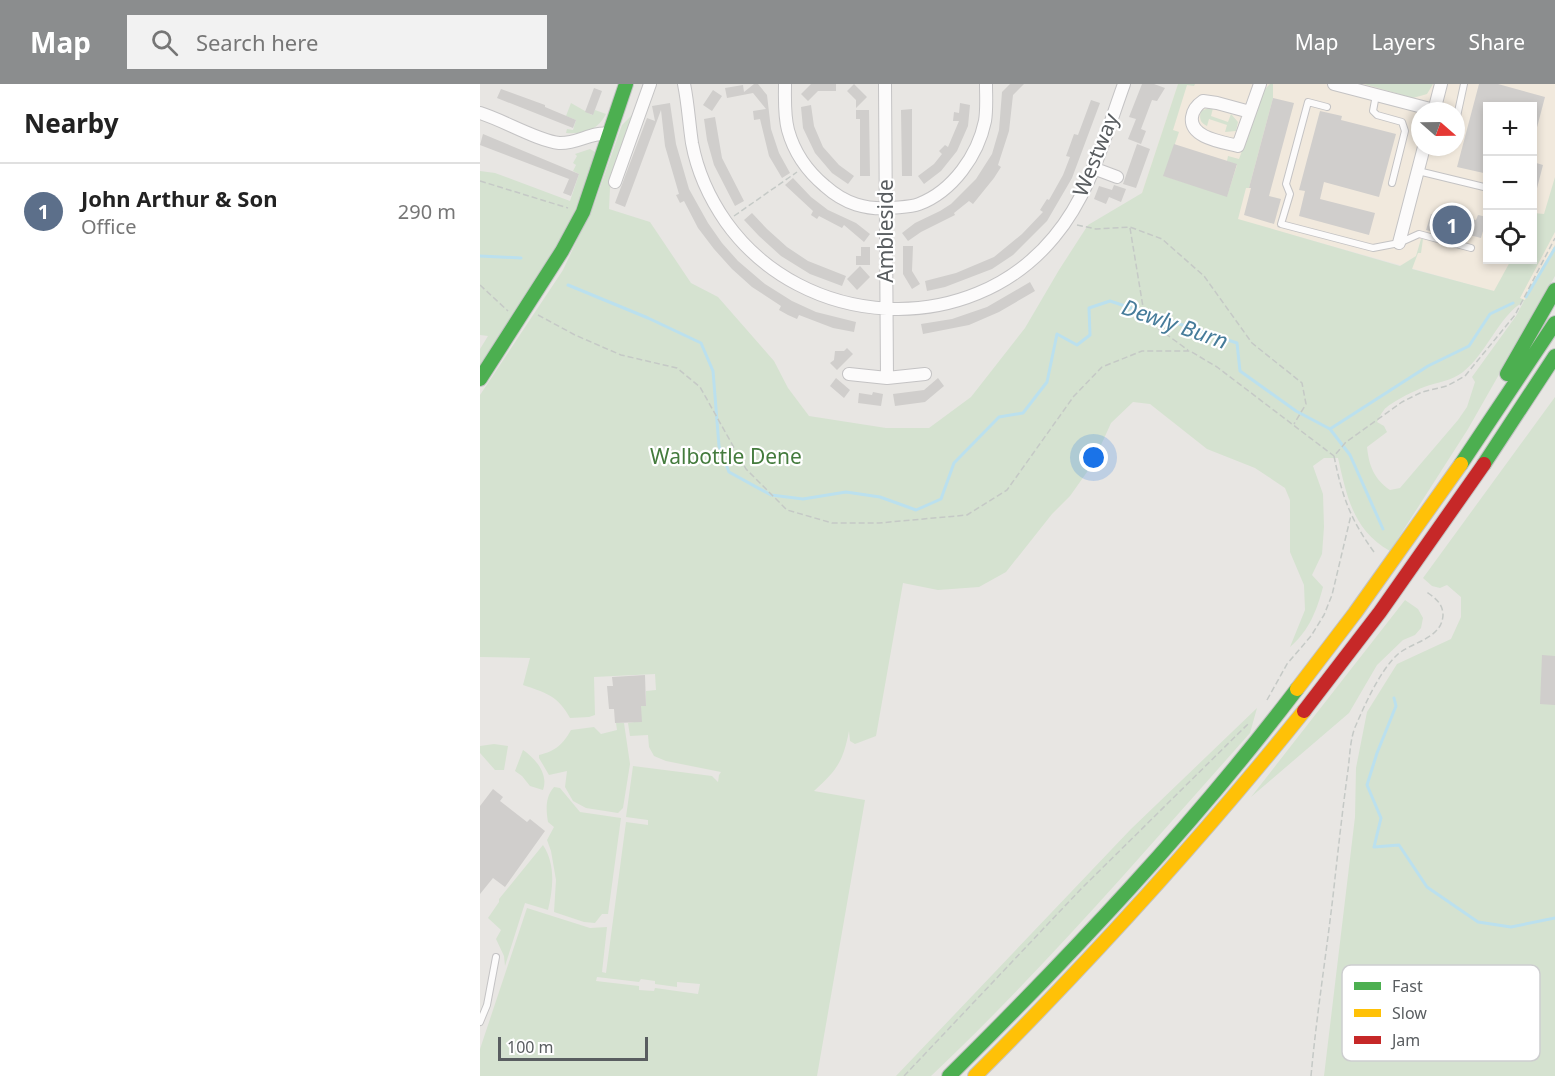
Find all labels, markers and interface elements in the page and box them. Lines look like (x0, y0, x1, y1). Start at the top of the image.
search box (127, 15, 547, 69)
text: Map (30, 23, 91, 61)
icon: search (148, 26, 181, 59)
text: Search here (196, 27, 318, 57)
text: Map (1295, 28, 1339, 56)
text: Layers (1372, 28, 1436, 56)
text: Share (1469, 28, 1525, 56)
north arrow (1411, 102, 1465, 156)
map controls (1483, 102, 1537, 264)
button: + (1483, 102, 1537, 156)
text: Nearby (24, 105, 119, 141)
street label: Westway (1066, 109, 1125, 200)
button: − (1483, 156, 1537, 210)
street label: Ambleside (871, 179, 899, 283)
text: John Arthur & Son (81, 183, 278, 213)
text: 1 (38, 198, 49, 225)
text: 290 m (398, 198, 456, 225)
pin: 1 (1432, 202, 1472, 248)
button: locate (1483, 210, 1537, 264)
text: Office (81, 213, 136, 240)
water label: Dewly Burn (1118, 291, 1232, 355)
park label: Walbottle Dene (650, 442, 802, 470)
your location (1079, 443, 1108, 472)
legend (1342, 965, 1540, 1061)
text: Fast (1392, 975, 1423, 997)
text: Slow (1392, 1002, 1427, 1024)
text: Jam (1390, 1029, 1420, 1051)
scale bar (498, 1034, 648, 1062)
text: 100 m (507, 1036, 554, 1058)

